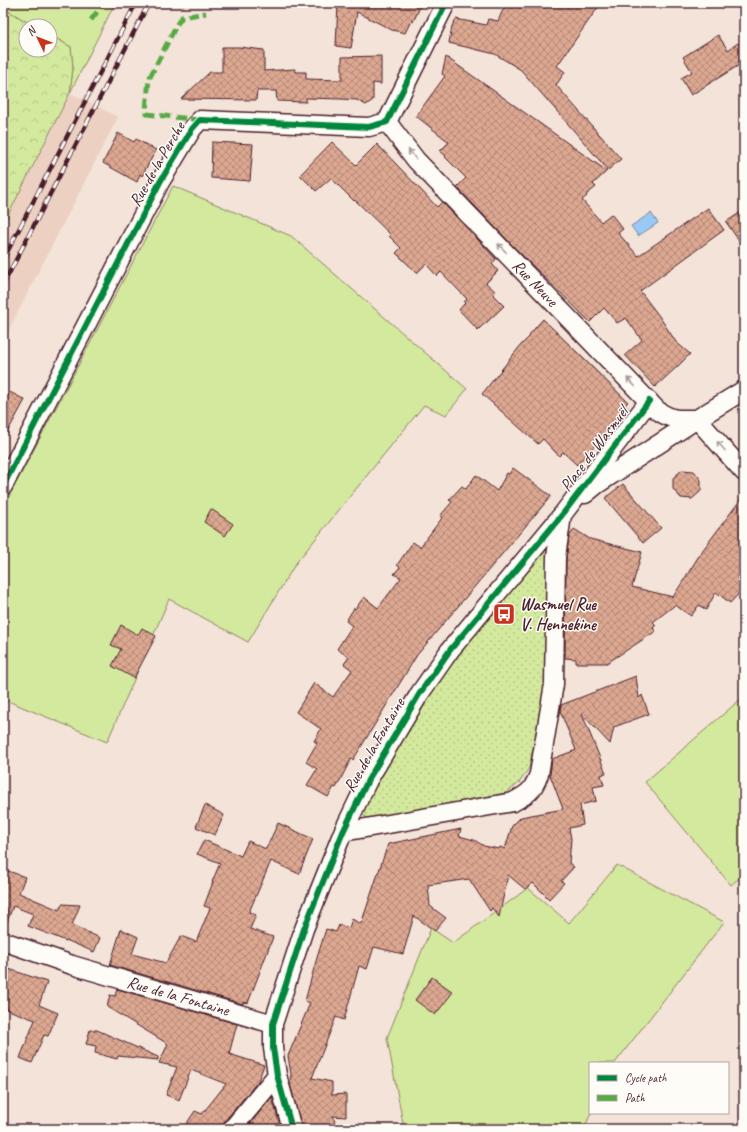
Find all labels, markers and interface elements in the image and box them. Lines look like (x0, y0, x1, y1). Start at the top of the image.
north arrow (18, 18, 58, 58)
text: N (23, 22, 40, 38)
street label: Rue de la Perche (124, 117, 190, 210)
one-way arrow (408, 149, 416, 160)
one-way arrow (497, 243, 506, 253)
street label: Rue Neuve (508, 255, 563, 312)
one-way arrow (626, 377, 635, 387)
street label: Place de Wasmuël (555, 400, 635, 496)
one-way arrow (716, 440, 725, 451)
place label: Wasmuel Rue V. Hennekine (520, 594, 598, 635)
bus stop icon: Wasmuel Rue V. Hennekine (491, 601, 517, 627)
street label: Rue de la Fontaine (339, 693, 410, 796)
street label: Rue de la Fontaine (125, 971, 233, 1021)
legend (589, 1062, 729, 1114)
text: Cycle path (625, 1070, 667, 1086)
text: Path (625, 1090, 645, 1106)

